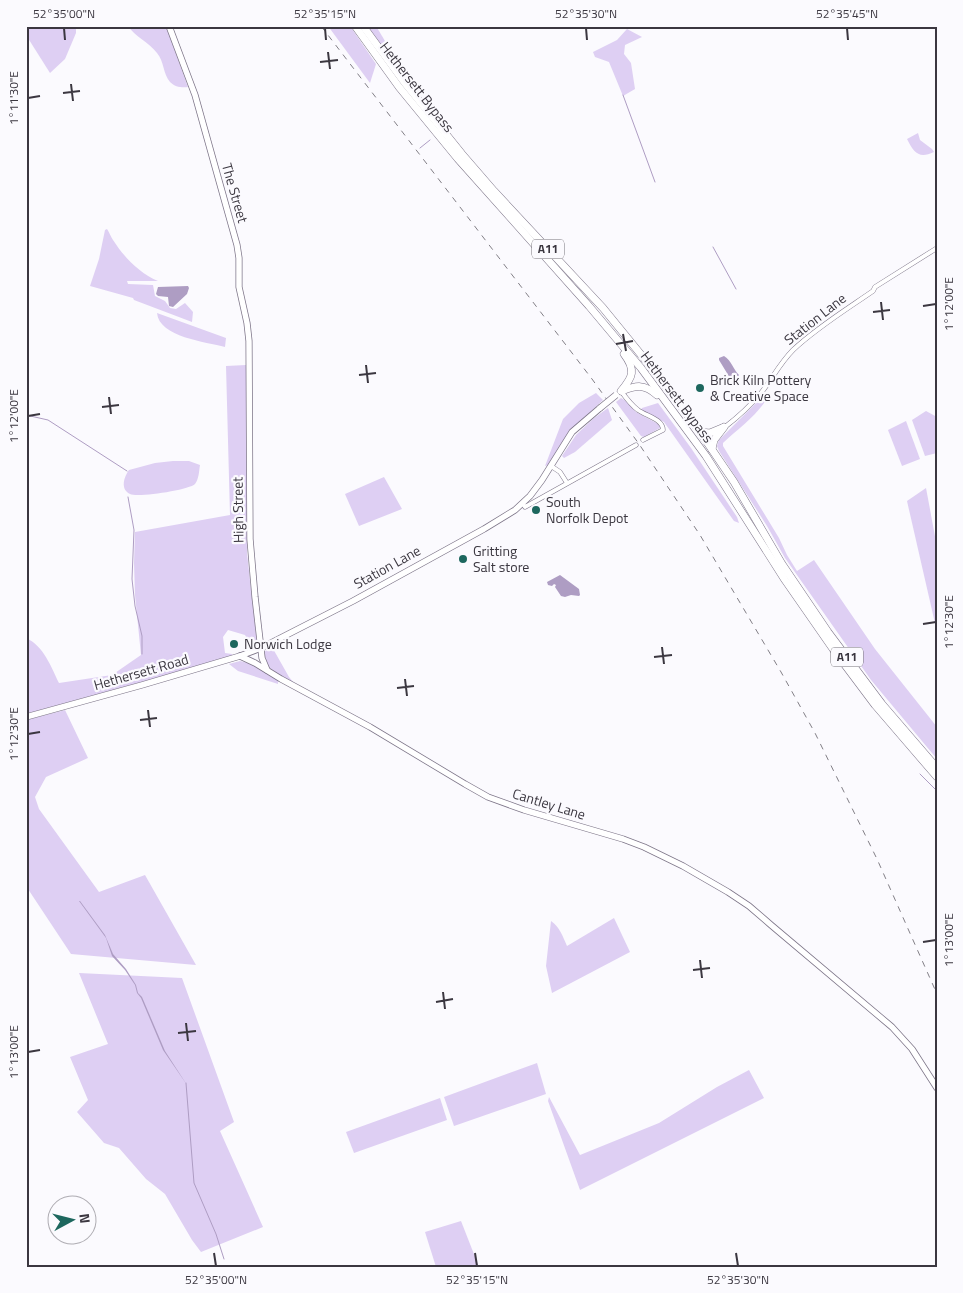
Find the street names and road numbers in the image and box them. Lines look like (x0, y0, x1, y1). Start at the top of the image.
street label: Hethersett Bypass (375, 37, 460, 136)
street label: The Street (217, 161, 254, 225)
road number: A11 (532, 240, 564, 258)
street label: Station Lane (779, 288, 850, 350)
street label: Hethersett Bypass (636, 346, 719, 447)
street label: High Street (226, 477, 249, 543)
street label: Station Lane (349, 540, 424, 594)
street label: Hethersett Road (91, 648, 191, 695)
road number: A11 (831, 648, 863, 666)
street label: Cantley Lane (510, 782, 588, 825)

